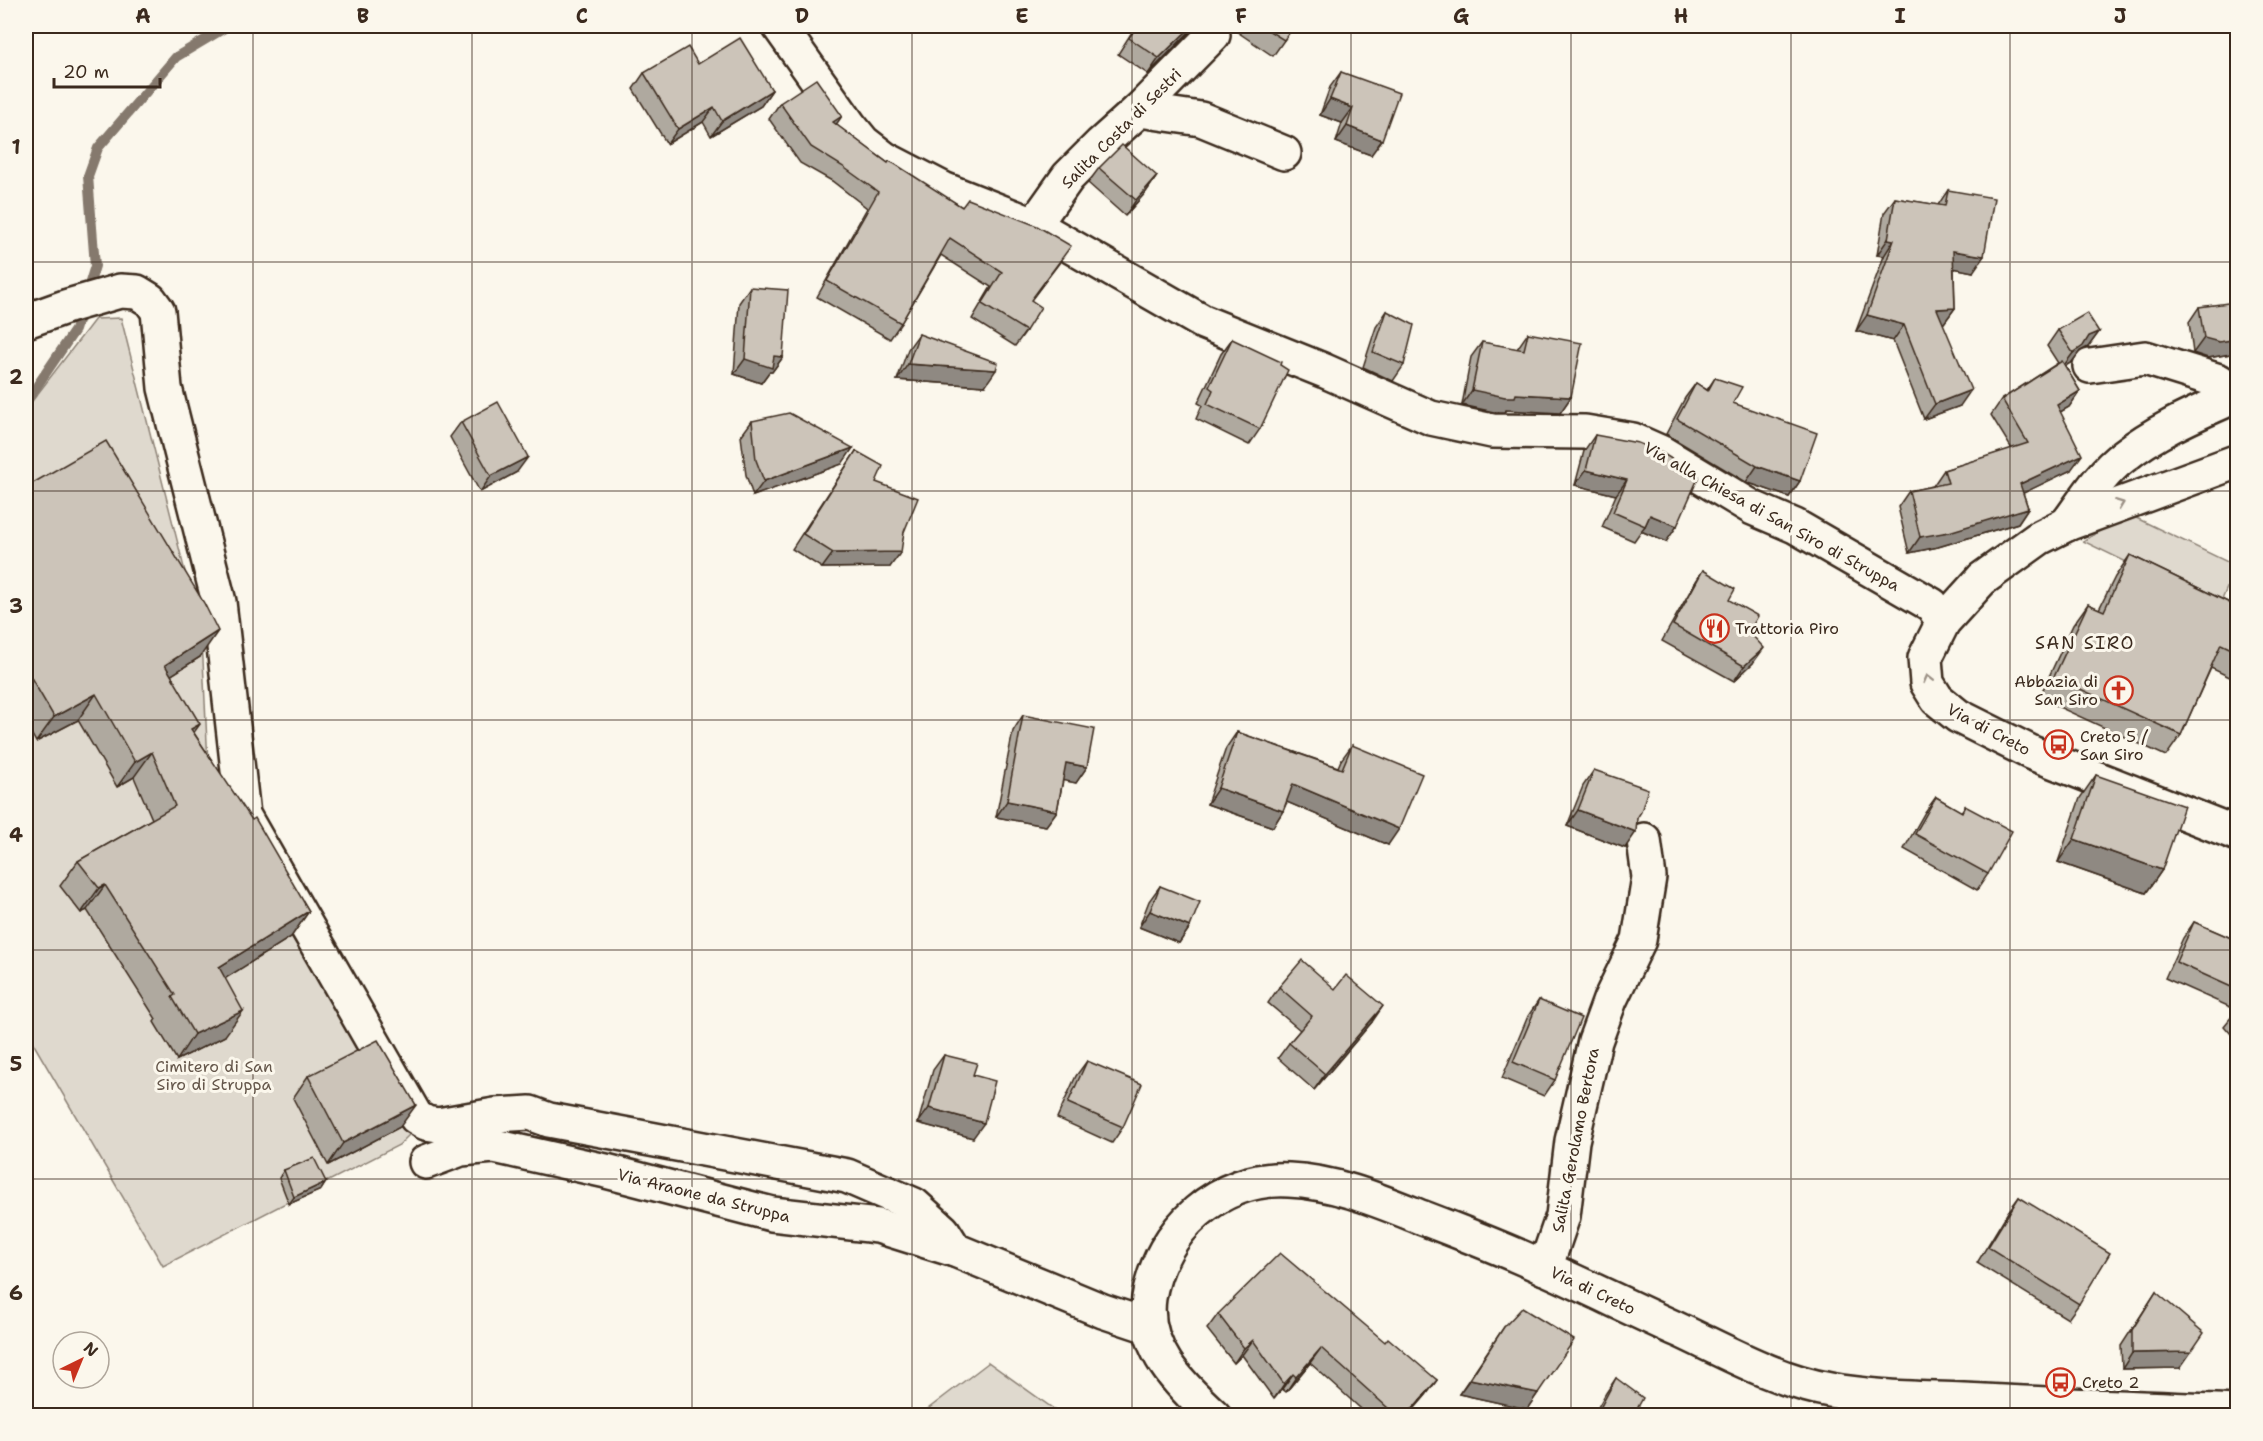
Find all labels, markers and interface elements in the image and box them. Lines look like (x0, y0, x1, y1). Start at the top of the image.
text: A (135, 3, 151, 29)
text: B (357, 3, 369, 29)
text: C (576, 3, 588, 29)
text: D (795, 3, 809, 29)
text: E (1015, 3, 1029, 29)
text: F (1235, 3, 1247, 29)
text: G (1453, 3, 1469, 29)
text: H (1674, 3, 1688, 29)
text: I (1894, 3, 1906, 29)
text: J (2114, 3, 2127, 29)
scale bar (54, 51, 160, 89)
text: 20 m (63, 60, 109, 84)
street label: Salita Costa di Sestri (1057, 64, 1186, 193)
text: 1 (11, 134, 21, 160)
text: 2 (9, 364, 23, 390)
street label: Via alla Chiesa di San Siro di Struppa (1640, 437, 1904, 596)
one-way arrow (2115, 499, 2125, 512)
text: 3 (9, 593, 23, 619)
restaurant icon: Trattoria Piro (1698, 612, 1730, 644)
place label: Trattoria Piro (1735, 618, 1839, 639)
district label: SAN SIRO (2035, 631, 2135, 655)
place label: Abbazia di San Siro (2014, 671, 2098, 710)
one-way arrow (1923, 674, 1936, 684)
church icon: Abbazia di San Siro (2103, 674, 2135, 706)
street label: Via di Creto (1943, 699, 2034, 760)
place label: Creto 5 / San Siro (2080, 726, 2149, 765)
bus stop icon: Creto 5 / San Siro (2043, 729, 2075, 761)
text: 4 (9, 822, 23, 848)
street label: Salita Gerolamo Bertora (1547, 1046, 1604, 1234)
text: 5 (10, 1051, 22, 1077)
park label: Cimitero di San Siro di Struppa (155, 1056, 273, 1095)
street label: Via Araone da Struppa (615, 1164, 793, 1227)
street label: Via di Creto (1547, 1262, 1639, 1319)
text: 6 (9, 1280, 23, 1306)
north arrow (51, 1330, 111, 1390)
text: N (79, 1337, 103, 1361)
bus stop icon: Creto 2 (2045, 1366, 2077, 1398)
place label: Creto 2 (2082, 1372, 2140, 1393)

